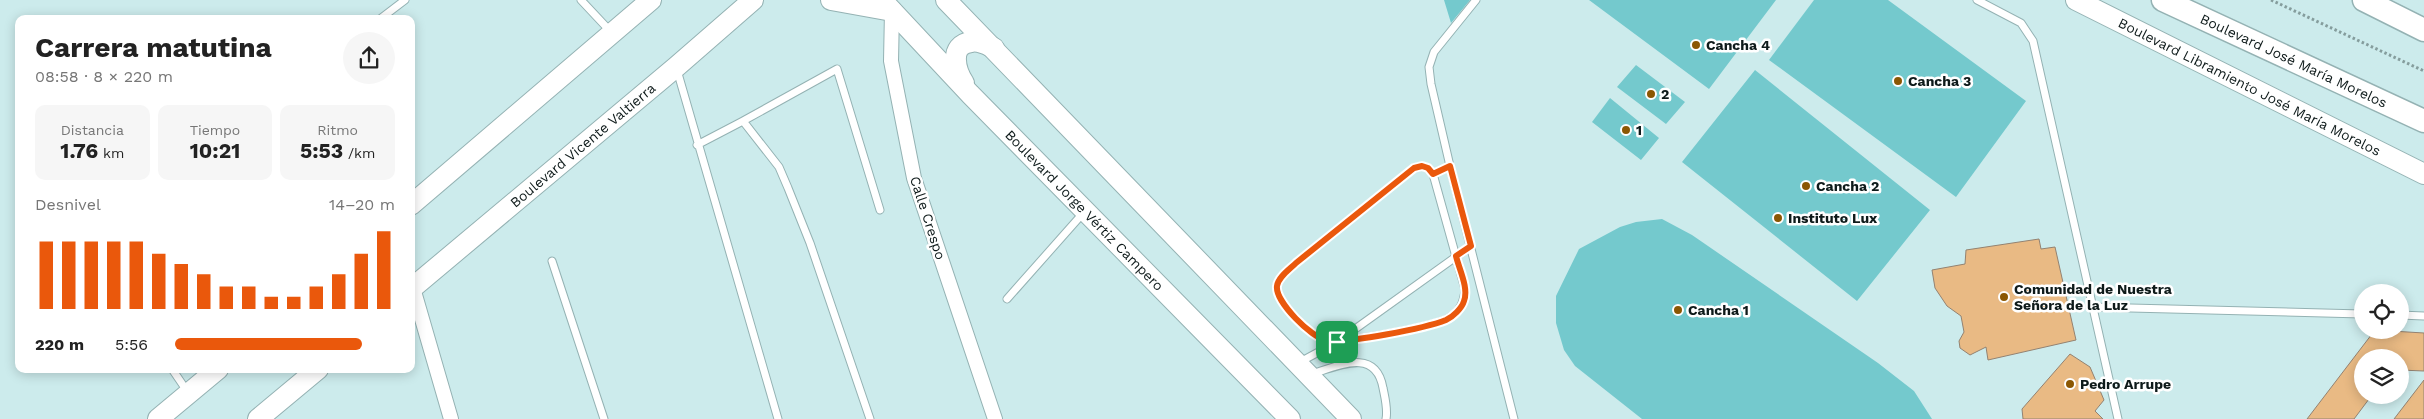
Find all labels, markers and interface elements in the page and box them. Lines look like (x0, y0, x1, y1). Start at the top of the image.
street label: Boulevard José María Morelos (2198, 10, 2390, 111)
street label: Boulevard Libramiento José María Morelos (2116, 14, 2383, 159)
text: Carrera matutina (35, 31, 272, 64)
button: share (343, 32, 395, 84)
place label: Cancha 4 (1706, 37, 1770, 53)
marker: Cancha 4 (1690, 39, 1702, 51)
text: 08:58 · 8 × 220 m (35, 67, 173, 86)
place label: Cancha 3 (1908, 73, 1971, 89)
marker: Cancha 3 (1892, 75, 1904, 87)
street label: Boulevard Vicente Valtierra (507, 80, 659, 211)
place label: 2 (1661, 86, 1669, 102)
marker: 2 (1645, 88, 1657, 100)
text: Distancia (61, 122, 124, 138)
text: Tiempo (190, 122, 240, 138)
text: Ritmo (317, 122, 358, 138)
place label: 1 (1636, 122, 1642, 138)
marker: 1 (1620, 124, 1632, 136)
street label: Boulevard Jorge Vértiz Campero (1002, 127, 1167, 294)
text: 1.76 (60, 138, 98, 163)
text: 10:21 (190, 138, 240, 163)
text: 5:53 (300, 138, 343, 163)
text: km (98, 145, 124, 161)
text: /km (343, 145, 375, 161)
street label: Calle Crespo (907, 174, 949, 262)
place label: Cancha 2 (1816, 178, 1879, 194)
marker: Cancha 2 (1800, 180, 1812, 192)
text: Desnivel (35, 195, 101, 214)
text: 14–20 m (329, 195, 395, 214)
place label: Instituto Lux (1788, 210, 1878, 226)
marker: Instituto Lux (1772, 212, 1784, 224)
place label: Comunidad de Nuestra Señora de la Luz (2014, 281, 2173, 313)
map controls (2354, 284, 2409, 404)
button: locate (2354, 284, 2409, 339)
marker: Comunidad de Nuestra Señora de la Luz (1998, 291, 2010, 303)
place label: Cancha 1 (1688, 302, 1749, 318)
marker: Cancha 1 (1672, 304, 1684, 316)
pin (1316, 321, 1358, 363)
icon: arrive (1323, 328, 1351, 356)
text: 220 m (35, 335, 84, 354)
text: 5:56 (115, 335, 148, 354)
button: layers (2354, 349, 2409, 404)
place label: Pedro Arrupe (2080, 376, 2171, 392)
marker: Pedro Arrupe (2064, 378, 2076, 390)

